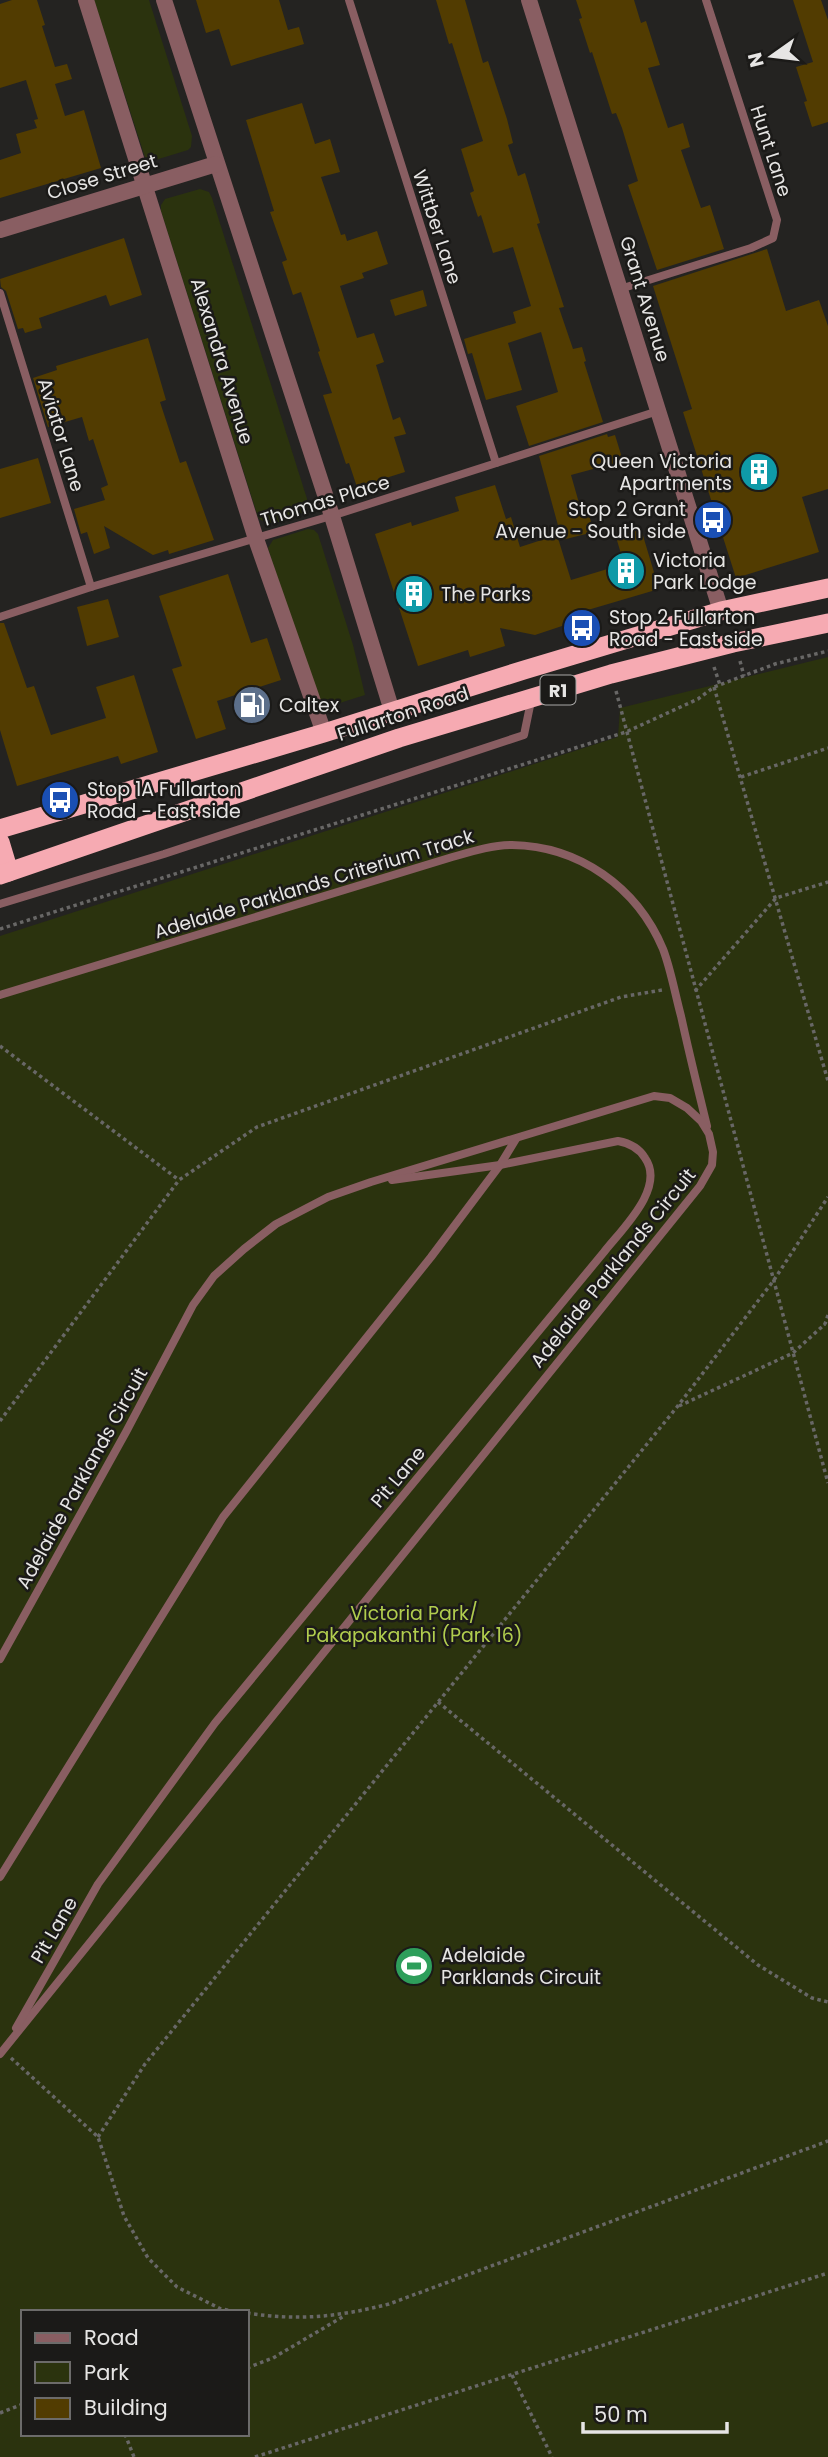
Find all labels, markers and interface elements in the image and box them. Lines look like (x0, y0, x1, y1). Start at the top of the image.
north arrow (737, 21, 807, 91)
text: N (741, 50, 771, 70)
street label: Hunt Lane (744, 102, 798, 200)
street label: Close Street (44, 147, 160, 207)
street label: Wittber Lane (406, 166, 468, 288)
street label: Grant Avenue (613, 233, 677, 365)
street label: Alexandra Avenue (184, 275, 260, 447)
street label: Aviator Lane (31, 375, 91, 495)
place label: Queen Victoria Apartments (591, 448, 732, 497)
building icon: Queen Victoria Apartments (738, 451, 780, 493)
street label: Thomas Place (257, 469, 393, 533)
place label: Stop 2 Grant Avenue - South side (495, 496, 686, 545)
bus stop icon: Stop 2 Grant Avenue - South side (692, 499, 734, 541)
place label: Victoria Park Lodge (653, 547, 757, 596)
building icon: Victoria Park Lodge (605, 550, 647, 592)
building icon: The Parks (393, 573, 435, 615)
place label: The Parks (441, 581, 531, 608)
place label: Stop 2 Fullarton Road - East side (609, 604, 763, 653)
bus stop icon: Stop 2 Fullarton Road - East side (561, 607, 603, 649)
road number: R1 (540, 676, 576, 704)
street label: Fullarton Road (334, 680, 472, 748)
fuel station icon: Caltex (231, 684, 273, 726)
place label: Caltex (279, 692, 339, 719)
place label: Stop 1A Fullarton Road - East side (87, 776, 241, 825)
bus stop icon: Stop 1A Fullarton Road - East side (39, 779, 81, 821)
street label: Adelaide Parklands Criterium Track (151, 822, 477, 946)
street label: Adelaide Parklands Circuit (524, 1163, 702, 1373)
street label: Adelaide Parklands Circuit (10, 1362, 154, 1594)
street label: Pit Lane (364, 1440, 432, 1514)
park label: Victoria Park/ Pakapakanthi (Park 16) (306, 1600, 522, 1649)
street label: Pit Lane (24, 1892, 84, 1968)
place label: Adelaide Parklands Circuit (441, 1942, 601, 1991)
sports icon: Adelaide Parklands Circuit (393, 1945, 435, 1987)
legend (21, 2310, 248, 2436)
text: Road (84, 2323, 139, 2352)
text: Park (84, 2358, 129, 2387)
scale bar (583, 2390, 726, 2434)
text: Building (84, 2393, 168, 2422)
text: 50 m (594, 2400, 648, 2429)

